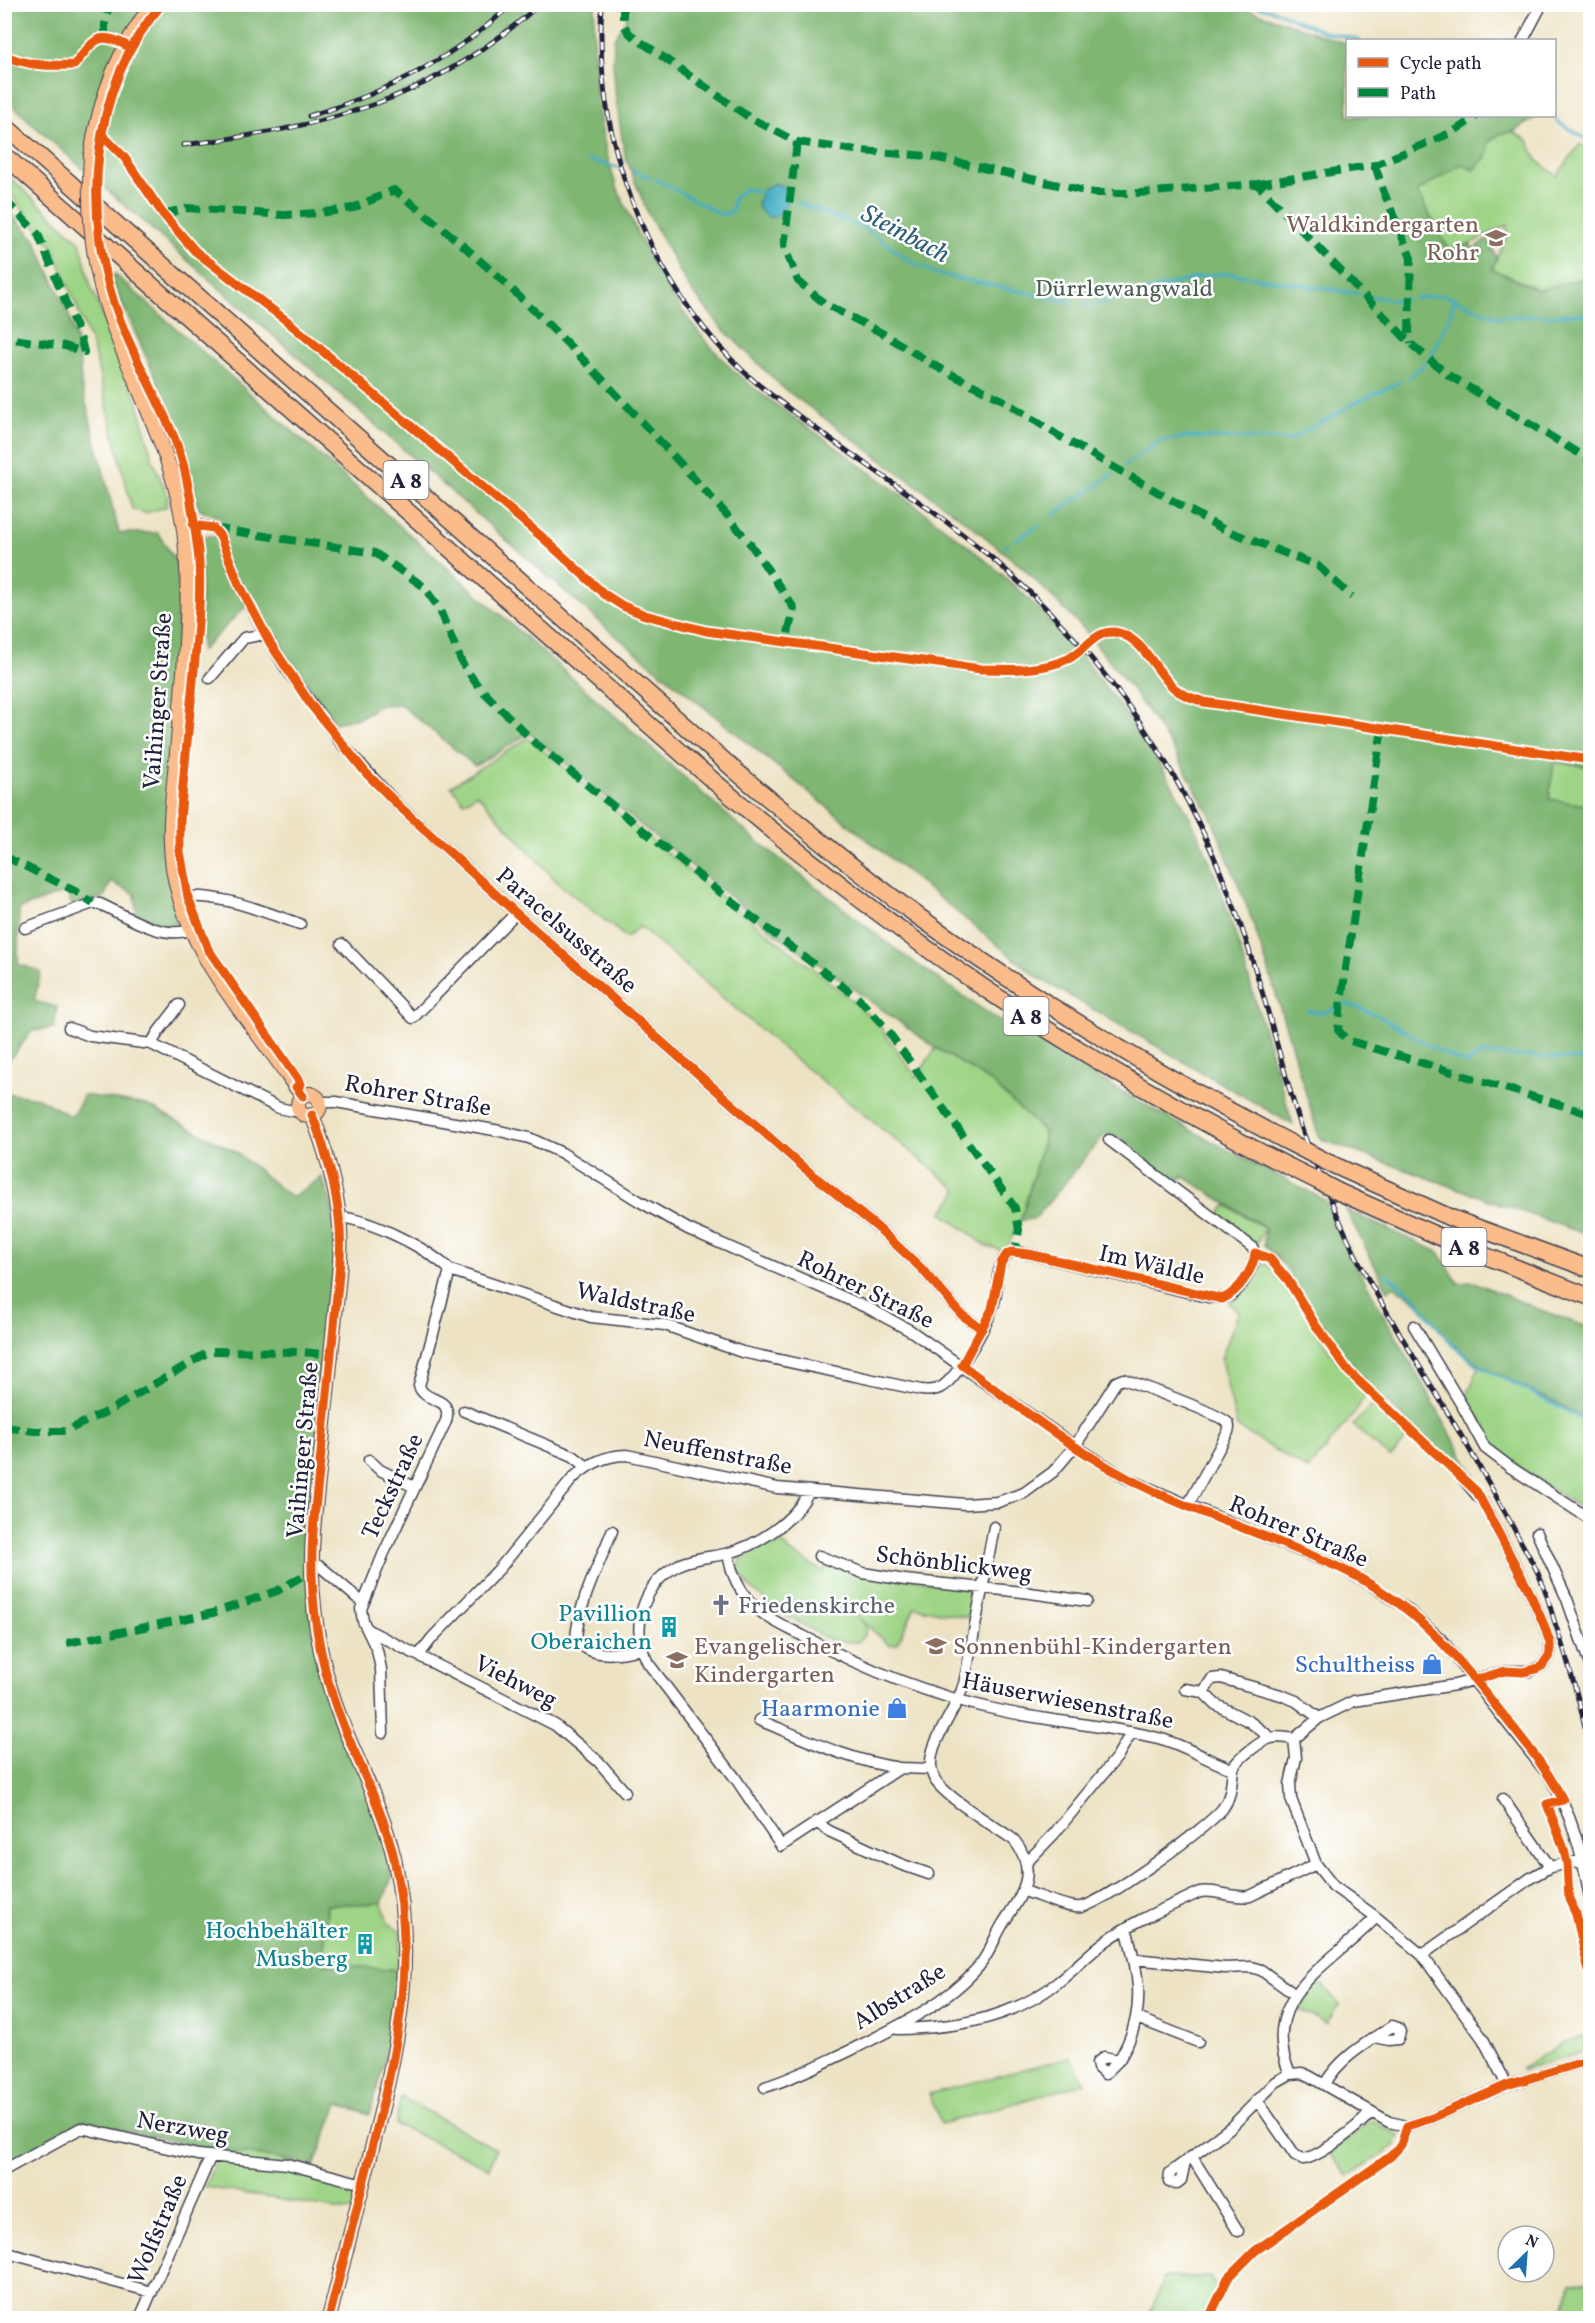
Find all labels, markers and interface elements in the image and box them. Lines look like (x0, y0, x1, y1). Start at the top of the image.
legend (1346, 39, 1556, 117)
text: Cycle path (1400, 52, 1482, 77)
text: Path (1400, 82, 1436, 107)
water label: Steinbach (854, 196, 956, 273)
place label: Waldkindergarten Rohr (1286, 209, 1479, 271)
school or university icon: Waldkindergarten Rohr (1484, 226, 1508, 250)
park label: Dürrlewangwald (1035, 273, 1213, 307)
road number: A 8 (384, 461, 428, 499)
street label: Vaihinger Straße (136, 612, 182, 791)
street label: Paracelsusstraße (487, 860, 644, 1003)
road number: A 8 (1004, 997, 1048, 1035)
street label: Rohrer Straße (342, 1067, 494, 1127)
road number: A 8 (1442, 1228, 1486, 1266)
street label: Im Wäldle (1095, 1237, 1208, 1295)
street label: Rohrer Straße (791, 1243, 939, 1339)
street label: Waldstraße (573, 1275, 699, 1333)
street label: Vaihinger Straße (279, 1360, 329, 1540)
street label: Neuffenstraße (640, 1423, 795, 1485)
street label: Teckstraße (354, 1428, 433, 1545)
street label: Rohrer Straße (1223, 1488, 1373, 1577)
street label: Schönblickweg (874, 1539, 1034, 1591)
place label: Friedenskirche (738, 1590, 895, 1624)
church icon: Friedenskirche (709, 1593, 733, 1617)
place label: Pavillion Oberaichen (531, 1598, 652, 1660)
building icon: Pavillion Oberaichen (657, 1615, 681, 1639)
place label: Evangelischer Kindergarten (694, 1631, 842, 1693)
place label: Sonnenbühl-Kindergarten (953, 1631, 1232, 1665)
school or university icon: Sonnenbühl-Kindergarten (924, 1634, 948, 1658)
street label: Viehweg (468, 1647, 563, 1718)
school or university icon: Evangelischer Kindergarten (665, 1648, 689, 1672)
place label: Schultheiss (1295, 1649, 1415, 1683)
shop icon: Schultheiss (1420, 1652, 1444, 1676)
street label: Häuserwiesenstraße (959, 1665, 1176, 1739)
place label: Haarmonie (761, 1693, 880, 1727)
shop icon: Haarmonie (885, 1696, 909, 1720)
place label: Hochbehälter Musberg (205, 1915, 348, 1977)
building icon: Hochbehälter Musberg (353, 1932, 377, 1956)
street label: Albstraße (847, 1956, 953, 2040)
street label: Nerzweg (134, 2104, 232, 2154)
street label: Wolfstraße (120, 2170, 197, 2290)
north arrow (1496, 2224, 1556, 2284)
text: N (1522, 2230, 1542, 2255)

